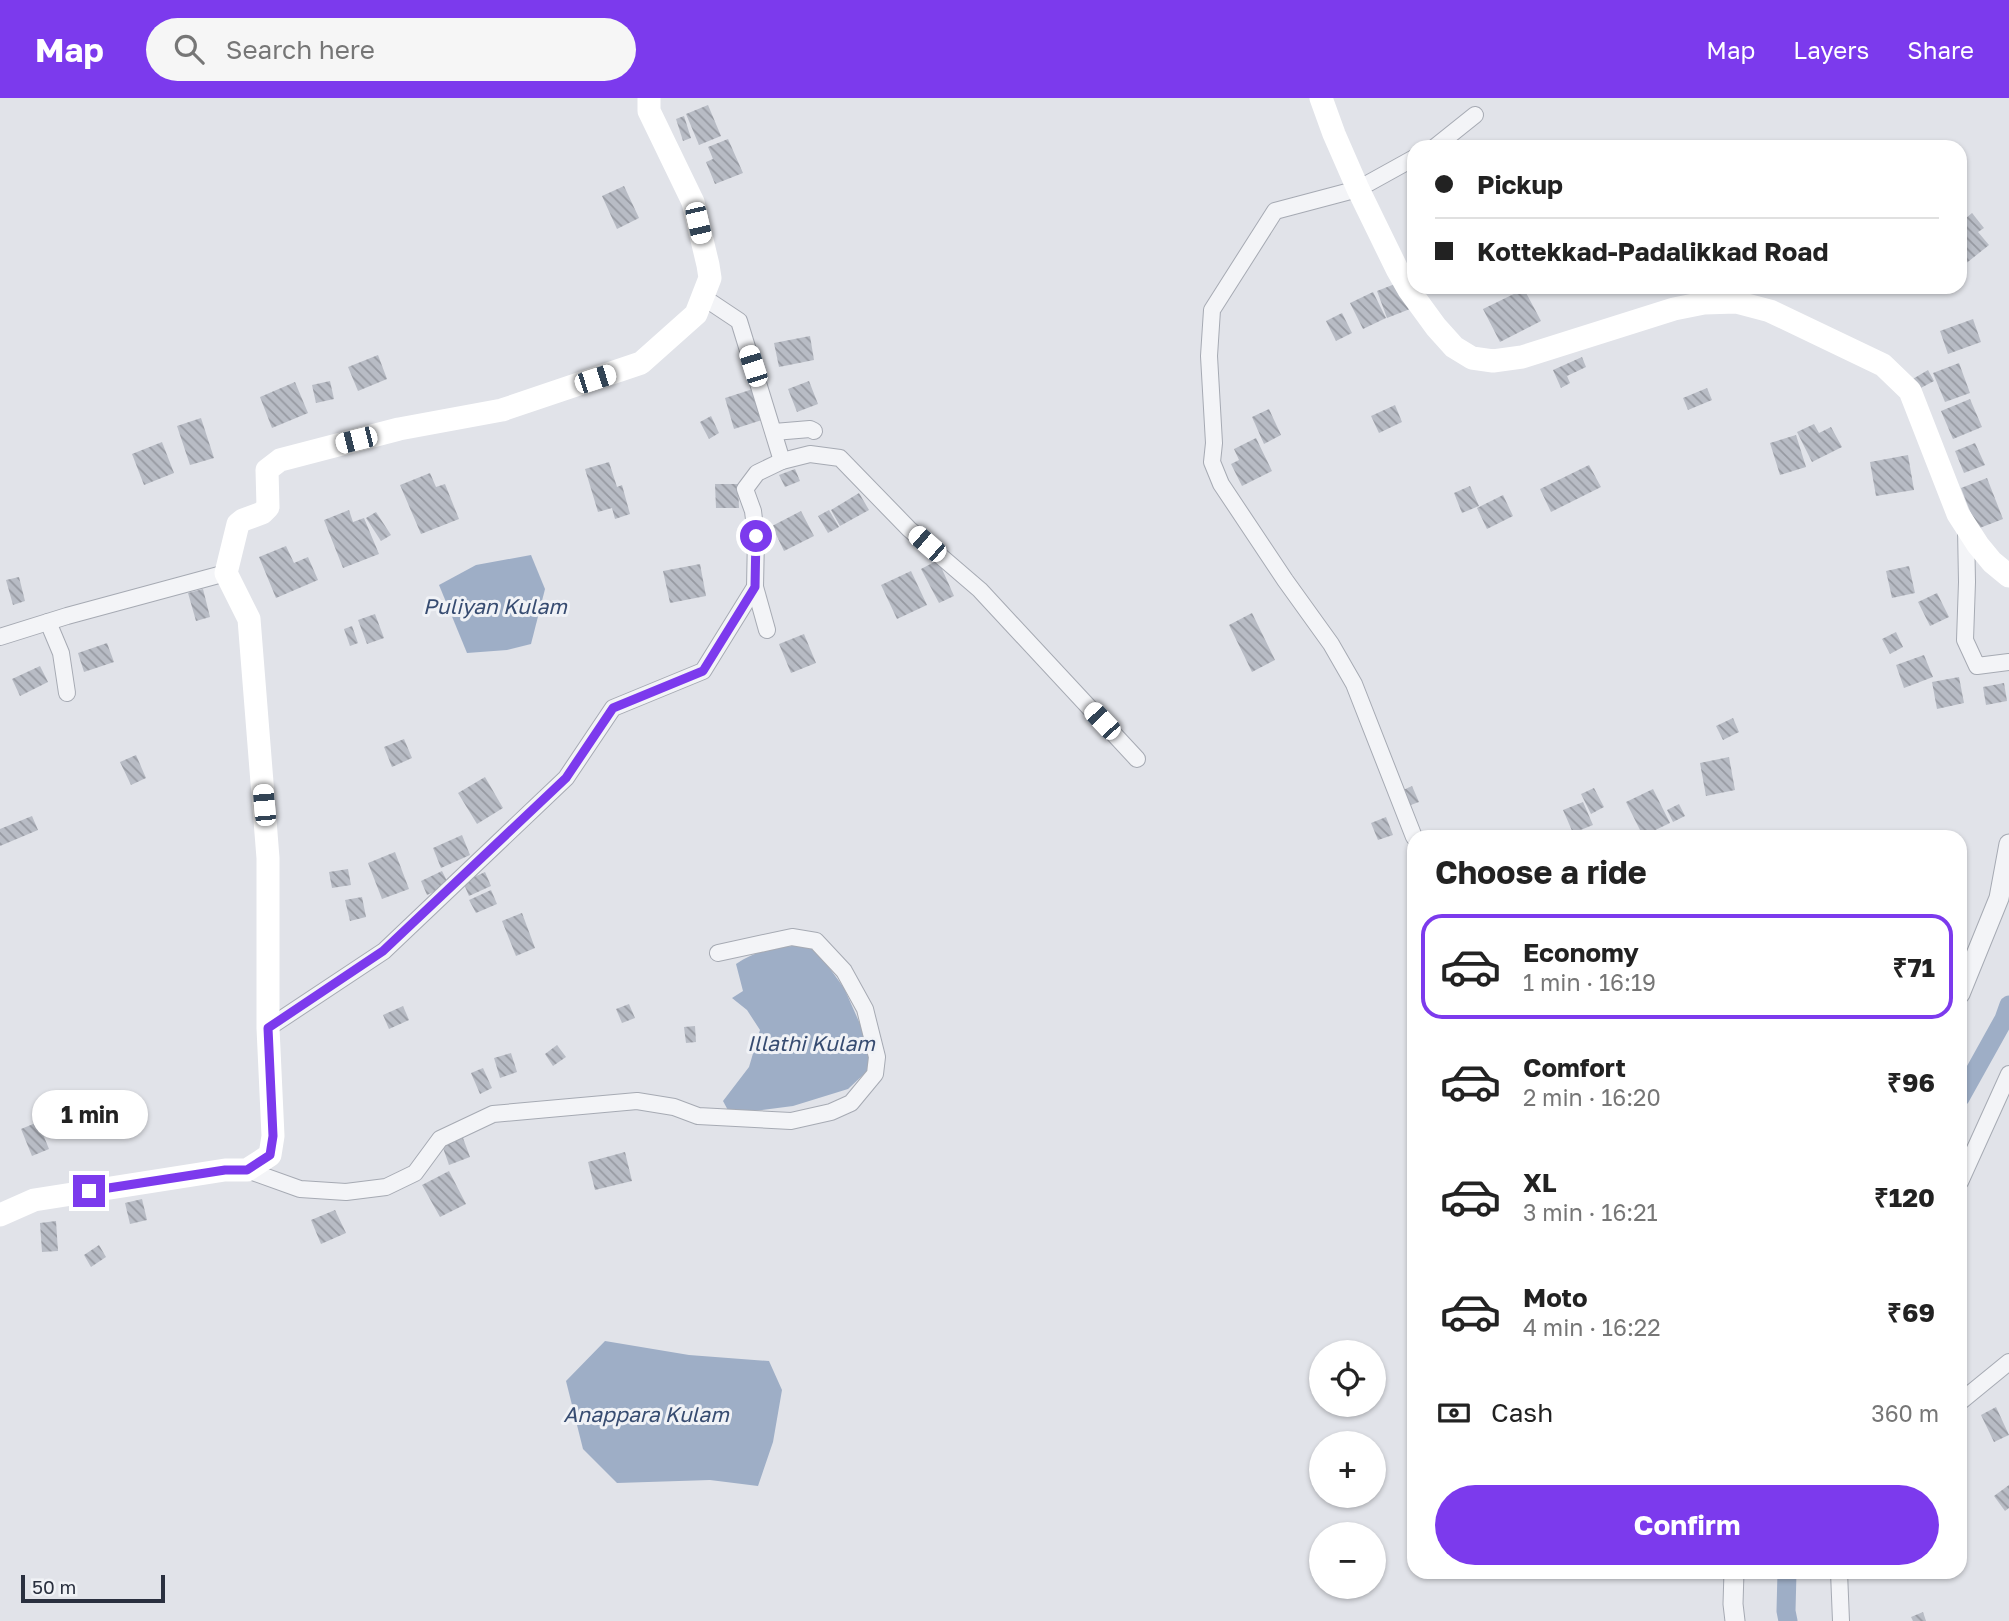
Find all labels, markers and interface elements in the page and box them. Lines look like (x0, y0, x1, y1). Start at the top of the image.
search box (146, 18, 636, 81)
text: Map (35, 30, 104, 69)
icon: search (170, 30, 208, 68)
text: Search here (226, 34, 375, 65)
text: Map (1706, 35, 1755, 64)
text: Layers (1793, 35, 1869, 64)
text: Share (1907, 35, 1974, 64)
text: Pickup (1477, 169, 1563, 200)
car (684, 200, 713, 246)
text: Kottekkad-Padalikkad Road (1477, 236, 1828, 267)
car (737, 343, 770, 389)
car (572, 363, 619, 395)
car (334, 425, 379, 455)
route start (740, 520, 772, 552)
car (905, 522, 950, 566)
water label: Puliyan Kulam (423, 593, 568, 619)
car (1080, 698, 1125, 744)
car (252, 783, 277, 827)
text: Choose a ride (1435, 853, 1647, 891)
icon: car (1439, 935, 1502, 998)
text: Economy (1523, 937, 1639, 968)
text: ₹71 (1893, 952, 1935, 983)
text: 1 min · 16:19 (1523, 968, 1656, 996)
water label: Illathi Kulam (747, 1030, 876, 1056)
icon: car (1439, 1050, 1502, 1113)
text: Comfort (1523, 1052, 1626, 1083)
text: ₹96 (1887, 1067, 1935, 1098)
text: 2 min · 16:20 (1523, 1083, 1661, 1111)
callout: 1 min (31, 1090, 147, 1138)
text: 1 min (61, 1100, 119, 1128)
icon: car (1439, 1165, 1502, 1228)
text: XL (1523, 1167, 1557, 1198)
route end (73, 1175, 105, 1207)
text: ₹120 (1874, 1182, 1935, 1213)
text: 3 min · 16:21 (1523, 1198, 1658, 1226)
icon: car (1439, 1280, 1502, 1343)
text: Moto (1523, 1282, 1588, 1313)
text: ₹69 (1887, 1297, 1935, 1328)
text: 4 min · 16:22 (1523, 1313, 1661, 1341)
map controls (1309, 1340, 1386, 1599)
button: locate (1309, 1340, 1386, 1417)
icon: cash (1435, 1394, 1473, 1432)
text: Cash (1491, 1397, 1553, 1428)
text: 360 m (1871, 1399, 1939, 1427)
water label: Anappara Kulam (563, 1401, 730, 1427)
button: + (1309, 1431, 1386, 1508)
button: Confirm (1435, 1485, 1939, 1565)
button: − (1309, 1522, 1386, 1599)
scale bar (21, 1572, 164, 1604)
text: 50 m (32, 1575, 76, 1598)

